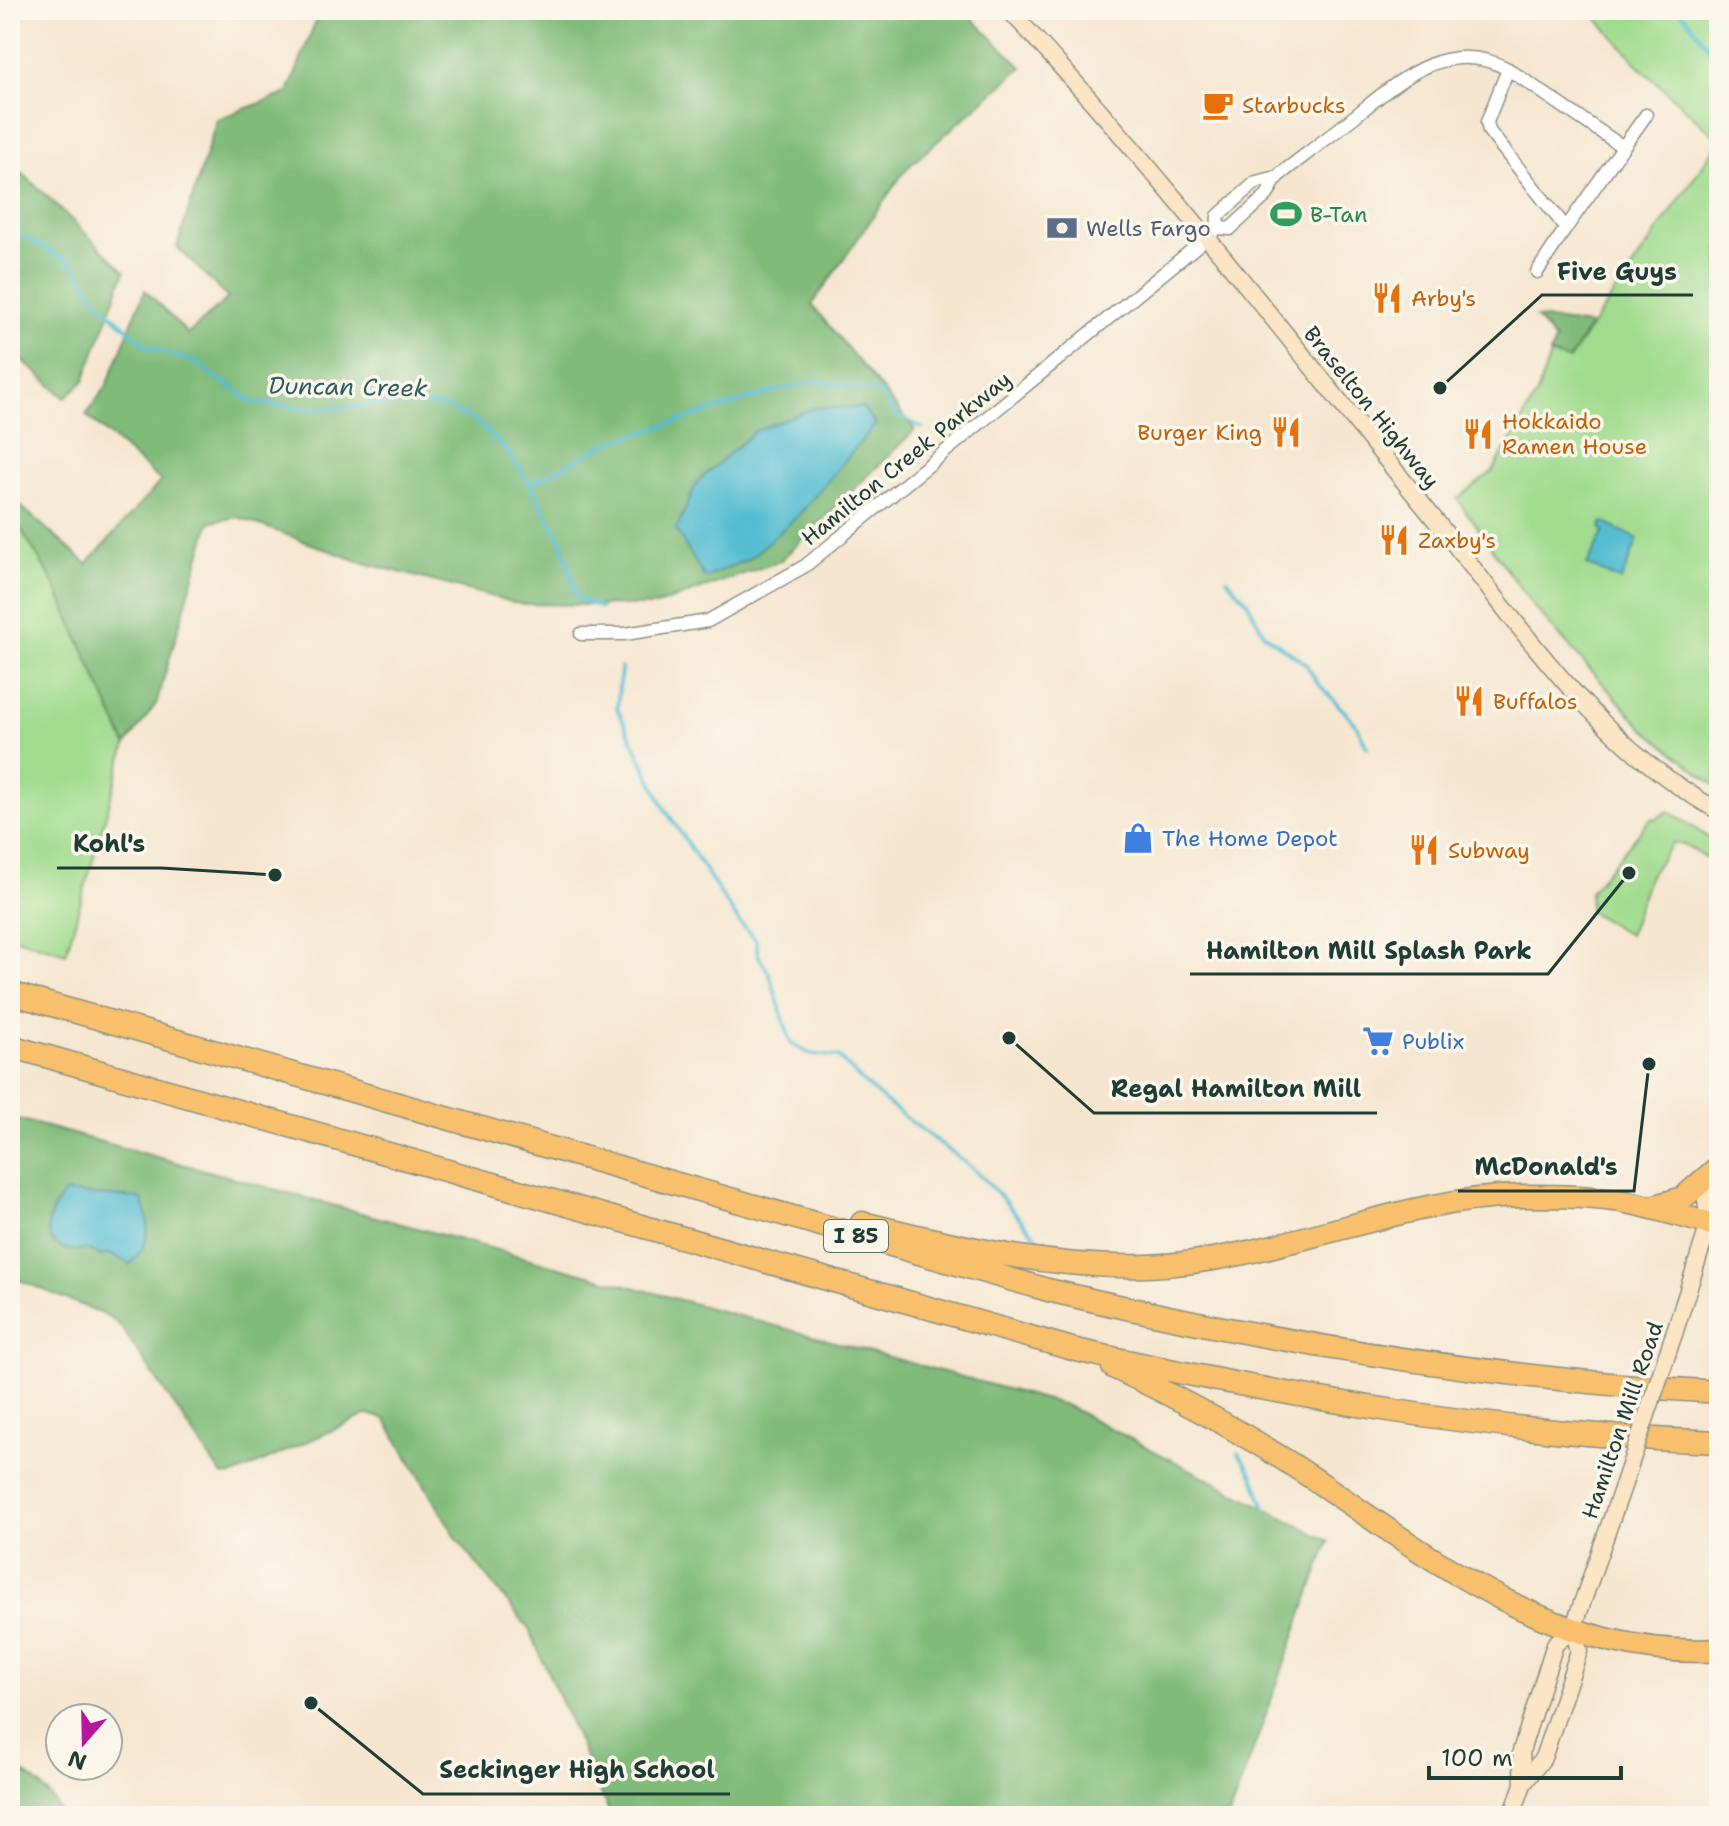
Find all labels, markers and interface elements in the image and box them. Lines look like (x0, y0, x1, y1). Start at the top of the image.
cafe icon: Starbucks (1201, 88, 1235, 122)
place label: Starbucks (1242, 91, 1346, 120)
sports icon: B-Tan (1269, 197, 1303, 231)
place label: B-Tan (1310, 200, 1367, 229)
bank icon: Wells Fargo (1045, 211, 1079, 245)
place label: Wells Fargo (1086, 214, 1211, 243)
callout: Five Guys (1542, 247, 1693, 295)
text: Five Guys (1557, 256, 1677, 288)
restaurant icon: Arby's (1370, 281, 1404, 315)
place label: Arby's (1411, 284, 1476, 313)
street label: Braselton Highway (1297, 320, 1446, 495)
street label: Hamilton Creek Parkway (795, 365, 1017, 552)
water label: Duncan Creek (268, 370, 428, 404)
place label: Hokkaido Ramen House (1502, 407, 1647, 461)
restaurant icon: Burger King (1269, 415, 1303, 449)
restaurant icon: Hokkaido Ramen House (1461, 417, 1495, 451)
place label: Burger King (1137, 418, 1262, 447)
restaurant icon: Zaxby's (1377, 523, 1411, 557)
place label: Zaxby's (1418, 526, 1496, 555)
restaurant icon: Buffalos (1452, 684, 1486, 718)
place label: Buffalos (1493, 687, 1578, 716)
callout: Kohl's (57, 820, 161, 868)
shop icon: The Home Depot (1121, 821, 1155, 855)
place label: The Home Depot (1162, 824, 1338, 853)
text: Kohl's (73, 828, 145, 860)
restaurant icon: Subway (1407, 833, 1441, 867)
place label: Subway (1448, 836, 1530, 865)
callout: Hamilton Mill Splash Park (1190, 926, 1548, 974)
text: Hamilton Mill Splash Park (1206, 935, 1532, 967)
supermarket icon: Publix (1361, 1024, 1395, 1058)
place label: Publix (1402, 1027, 1464, 1056)
callout: Regal Hamilton Mill (1094, 1065, 1377, 1113)
text: Regal Hamilton Mill (1111, 1073, 1361, 1105)
callout: McDonald's (1458, 1143, 1634, 1191)
text: McDonald's (1474, 1151, 1618, 1183)
road number: I 85 (824, 1220, 888, 1252)
street label: Hamilton Mill Road (1575, 1318, 1670, 1523)
north arrow (44, 1702, 124, 1782)
scale bar (1429, 1730, 1621, 1780)
text: 100 m (1441, 1742, 1513, 1774)
text: N (64, 1744, 90, 1777)
callout: Seckinger High School (423, 1746, 730, 1794)
text: Seckinger High School (439, 1754, 715, 1786)

